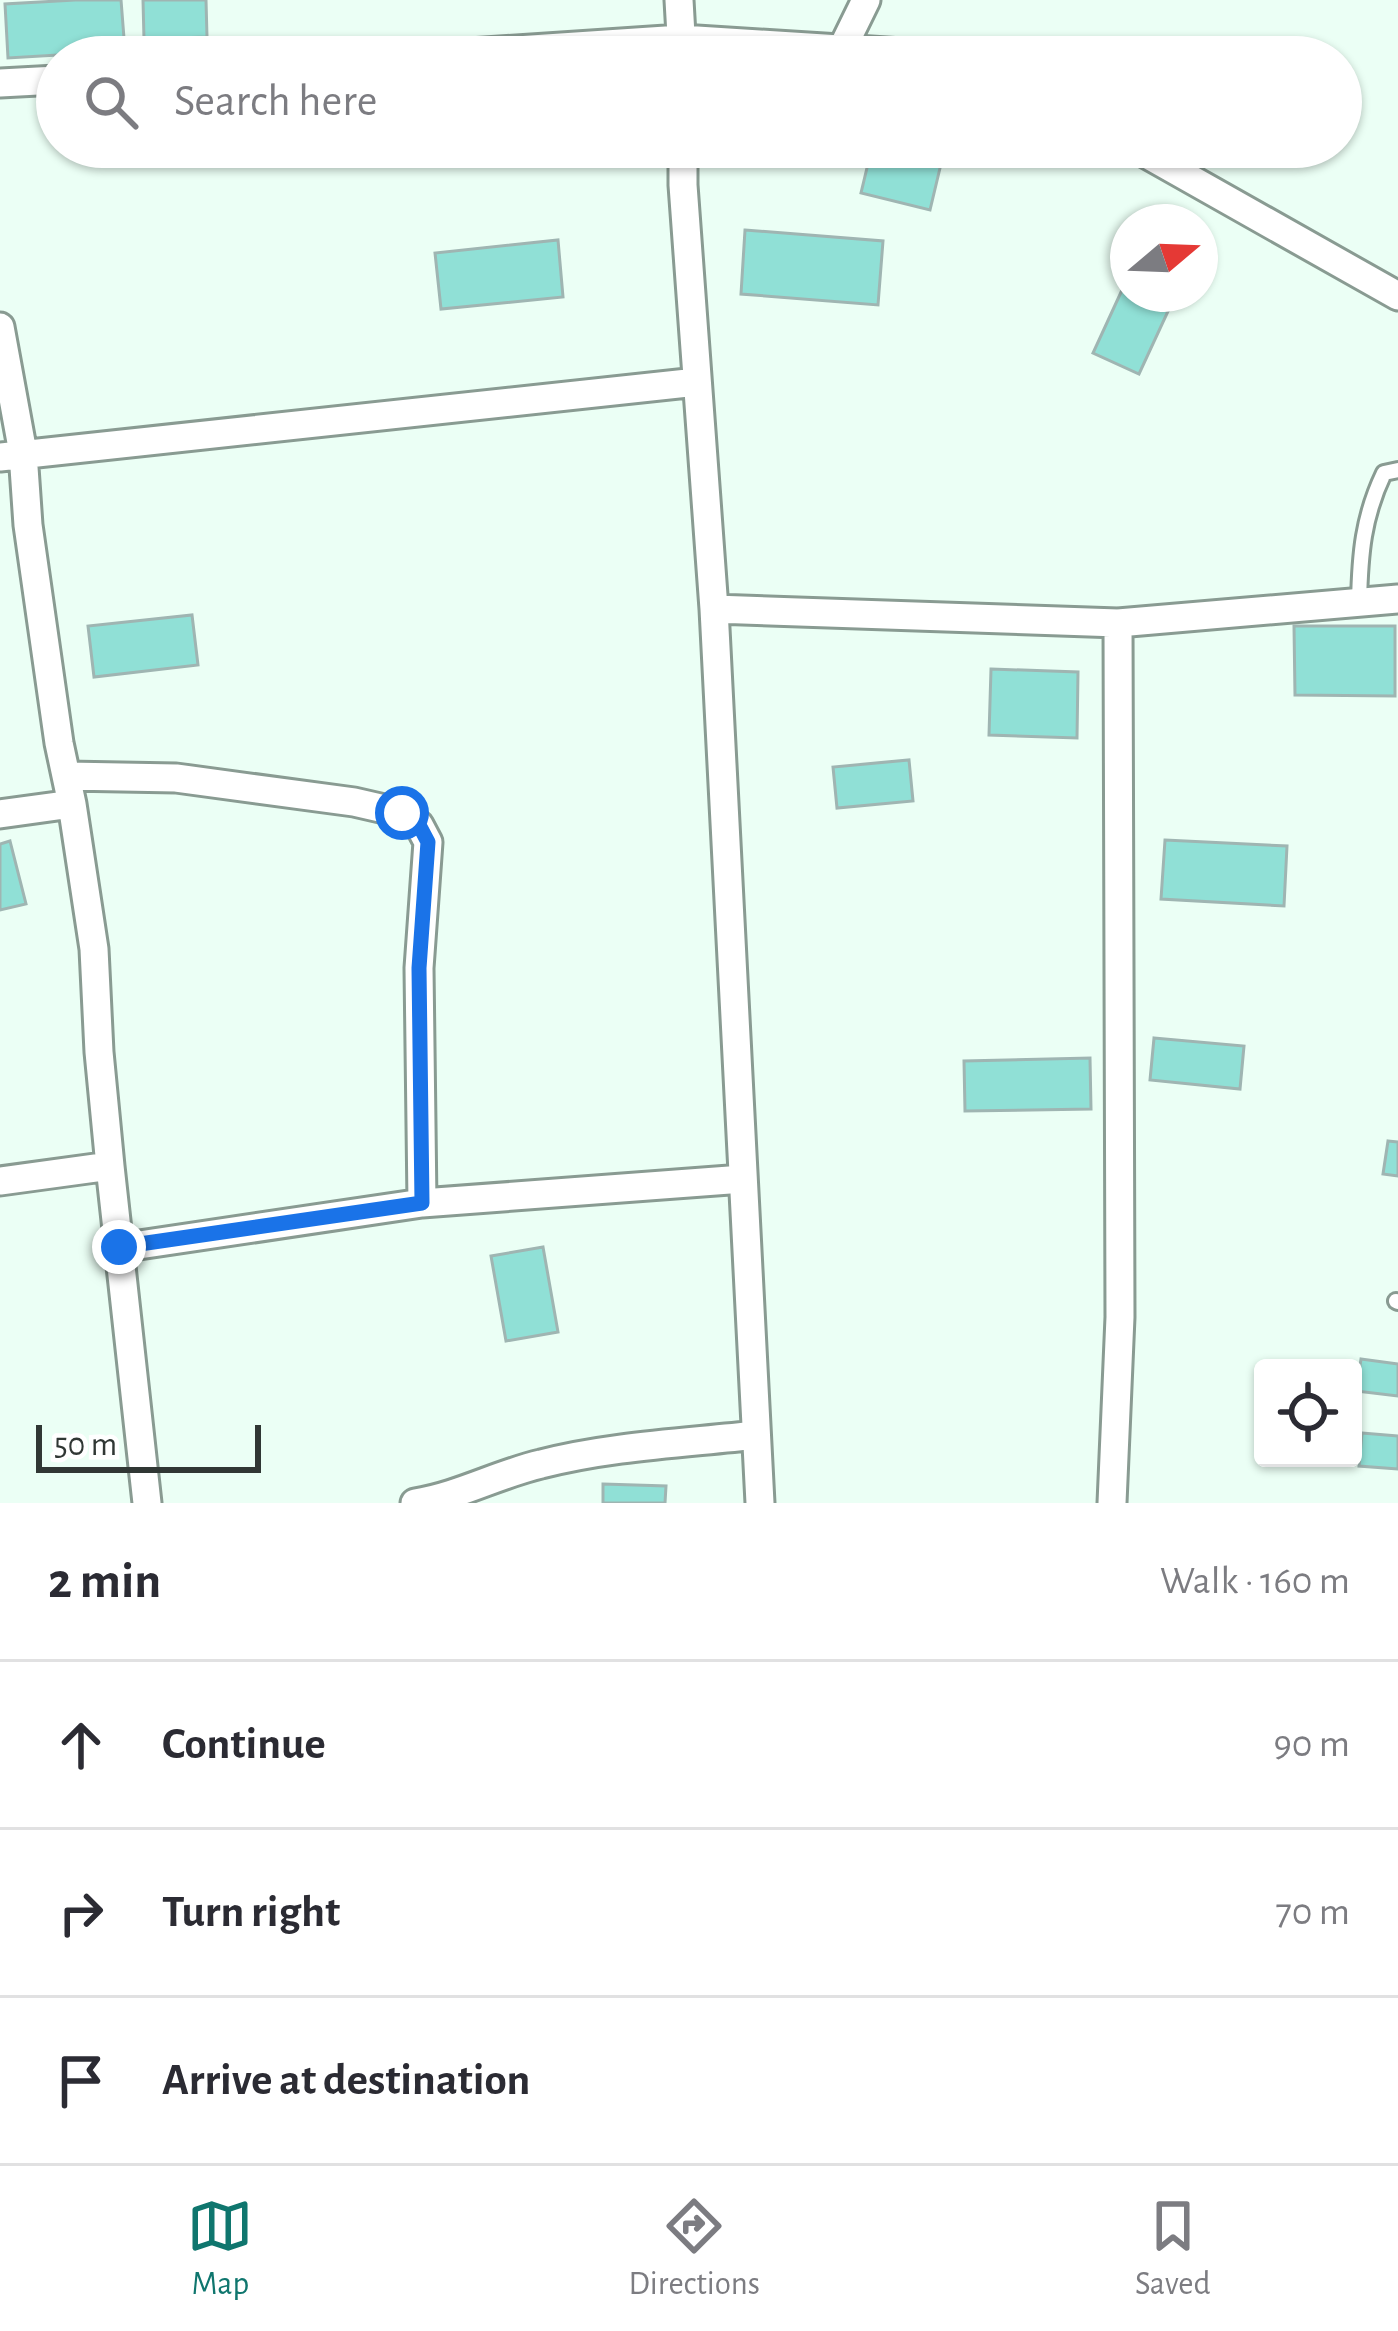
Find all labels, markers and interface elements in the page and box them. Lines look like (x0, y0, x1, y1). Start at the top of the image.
search box (36, 36, 1362, 168)
icon: search (78, 69, 144, 135)
text: Search here (174, 79, 377, 124)
north arrow (1110, 204, 1218, 312)
route start (375, 786, 429, 840)
route end (92, 1220, 146, 1274)
map controls (1254, 1359, 1362, 1467)
button: locate (1254, 1359, 1362, 1467)
scale bar (36, 1419, 261, 1472)
text: 50 m (54, 1429, 117, 1462)
text: 2 min (48, 1556, 161, 1607)
text: Walk · 160 m (1160, 1562, 1350, 1601)
icon: ahead (48, 1712, 114, 1778)
text: Continue (162, 1722, 326, 1767)
text: 90 m (1273, 1725, 1350, 1764)
icon: right (48, 1880, 114, 1946)
text: Turn right (162, 1890, 340, 1935)
text: 70 m (1276, 1893, 1350, 1932)
icon: arrive (48, 2048, 114, 2114)
text: Arrive at destination (162, 2058, 530, 2103)
tab: Map (187, 2193, 253, 2305)
tab: Directions (628, 2193, 760, 2305)
tab: Saved (1135, 2193, 1210, 2305)

